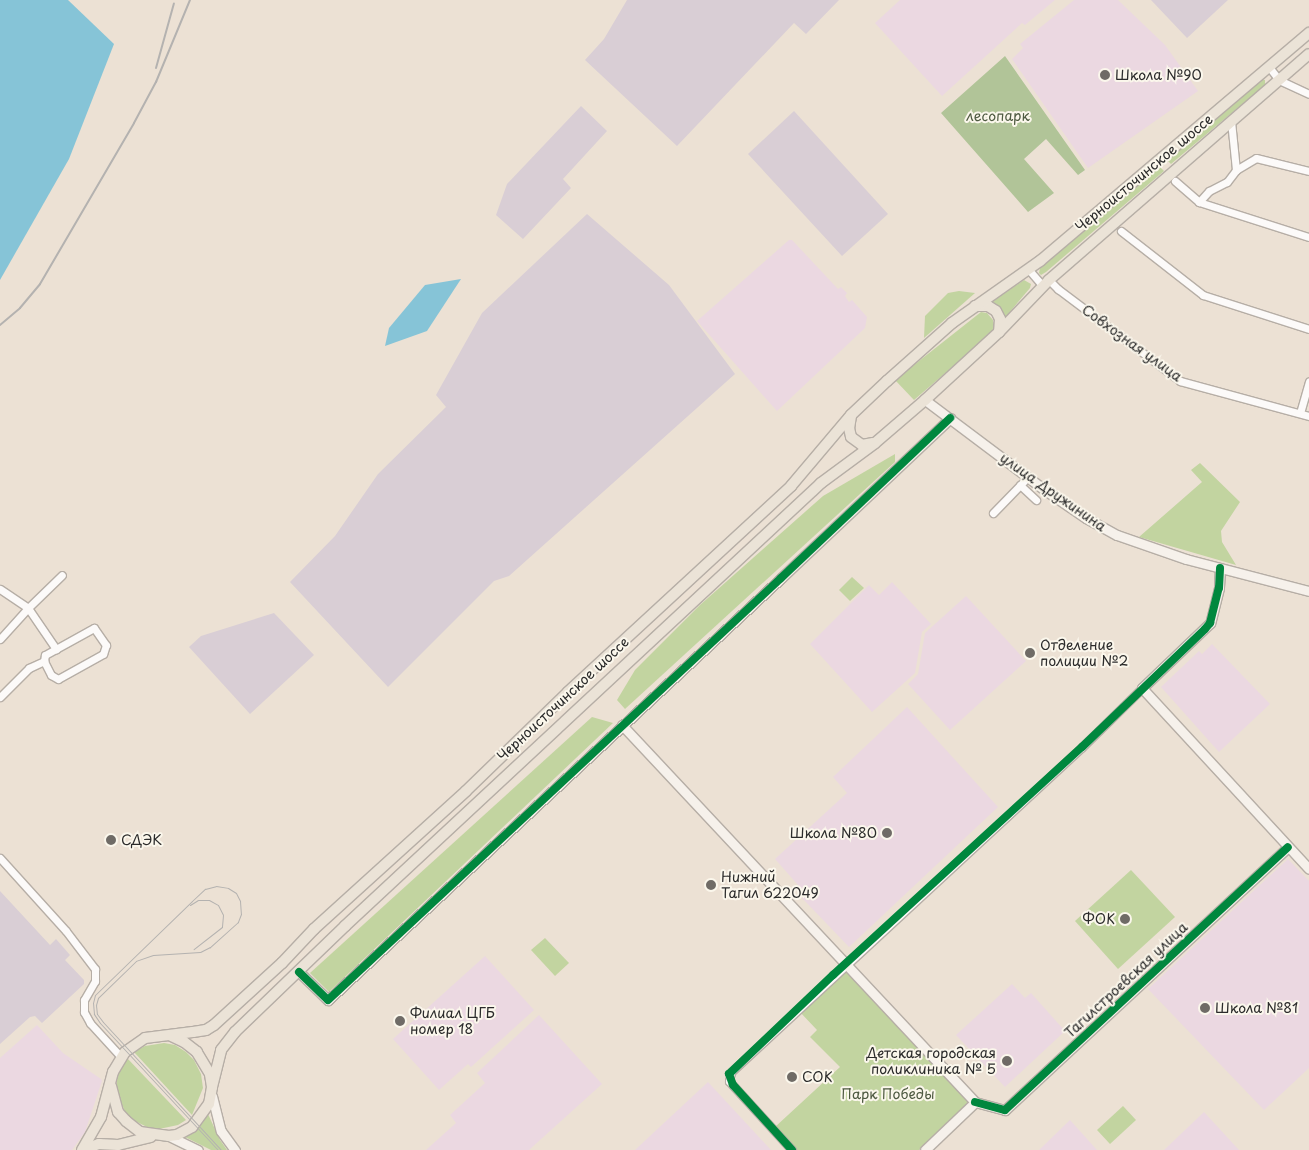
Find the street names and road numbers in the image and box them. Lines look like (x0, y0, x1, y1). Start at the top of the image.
street label: Черноисточинское шоссе (1072, 111, 1216, 235)
street label: Совхозная улица (1078, 301, 1186, 385)
street label: улица Дружинина (997, 449, 1109, 535)
street label: Черноисточинское шоссе (494, 634, 632, 764)
street label: Тагилстроевская улица (1061, 918, 1191, 1042)

